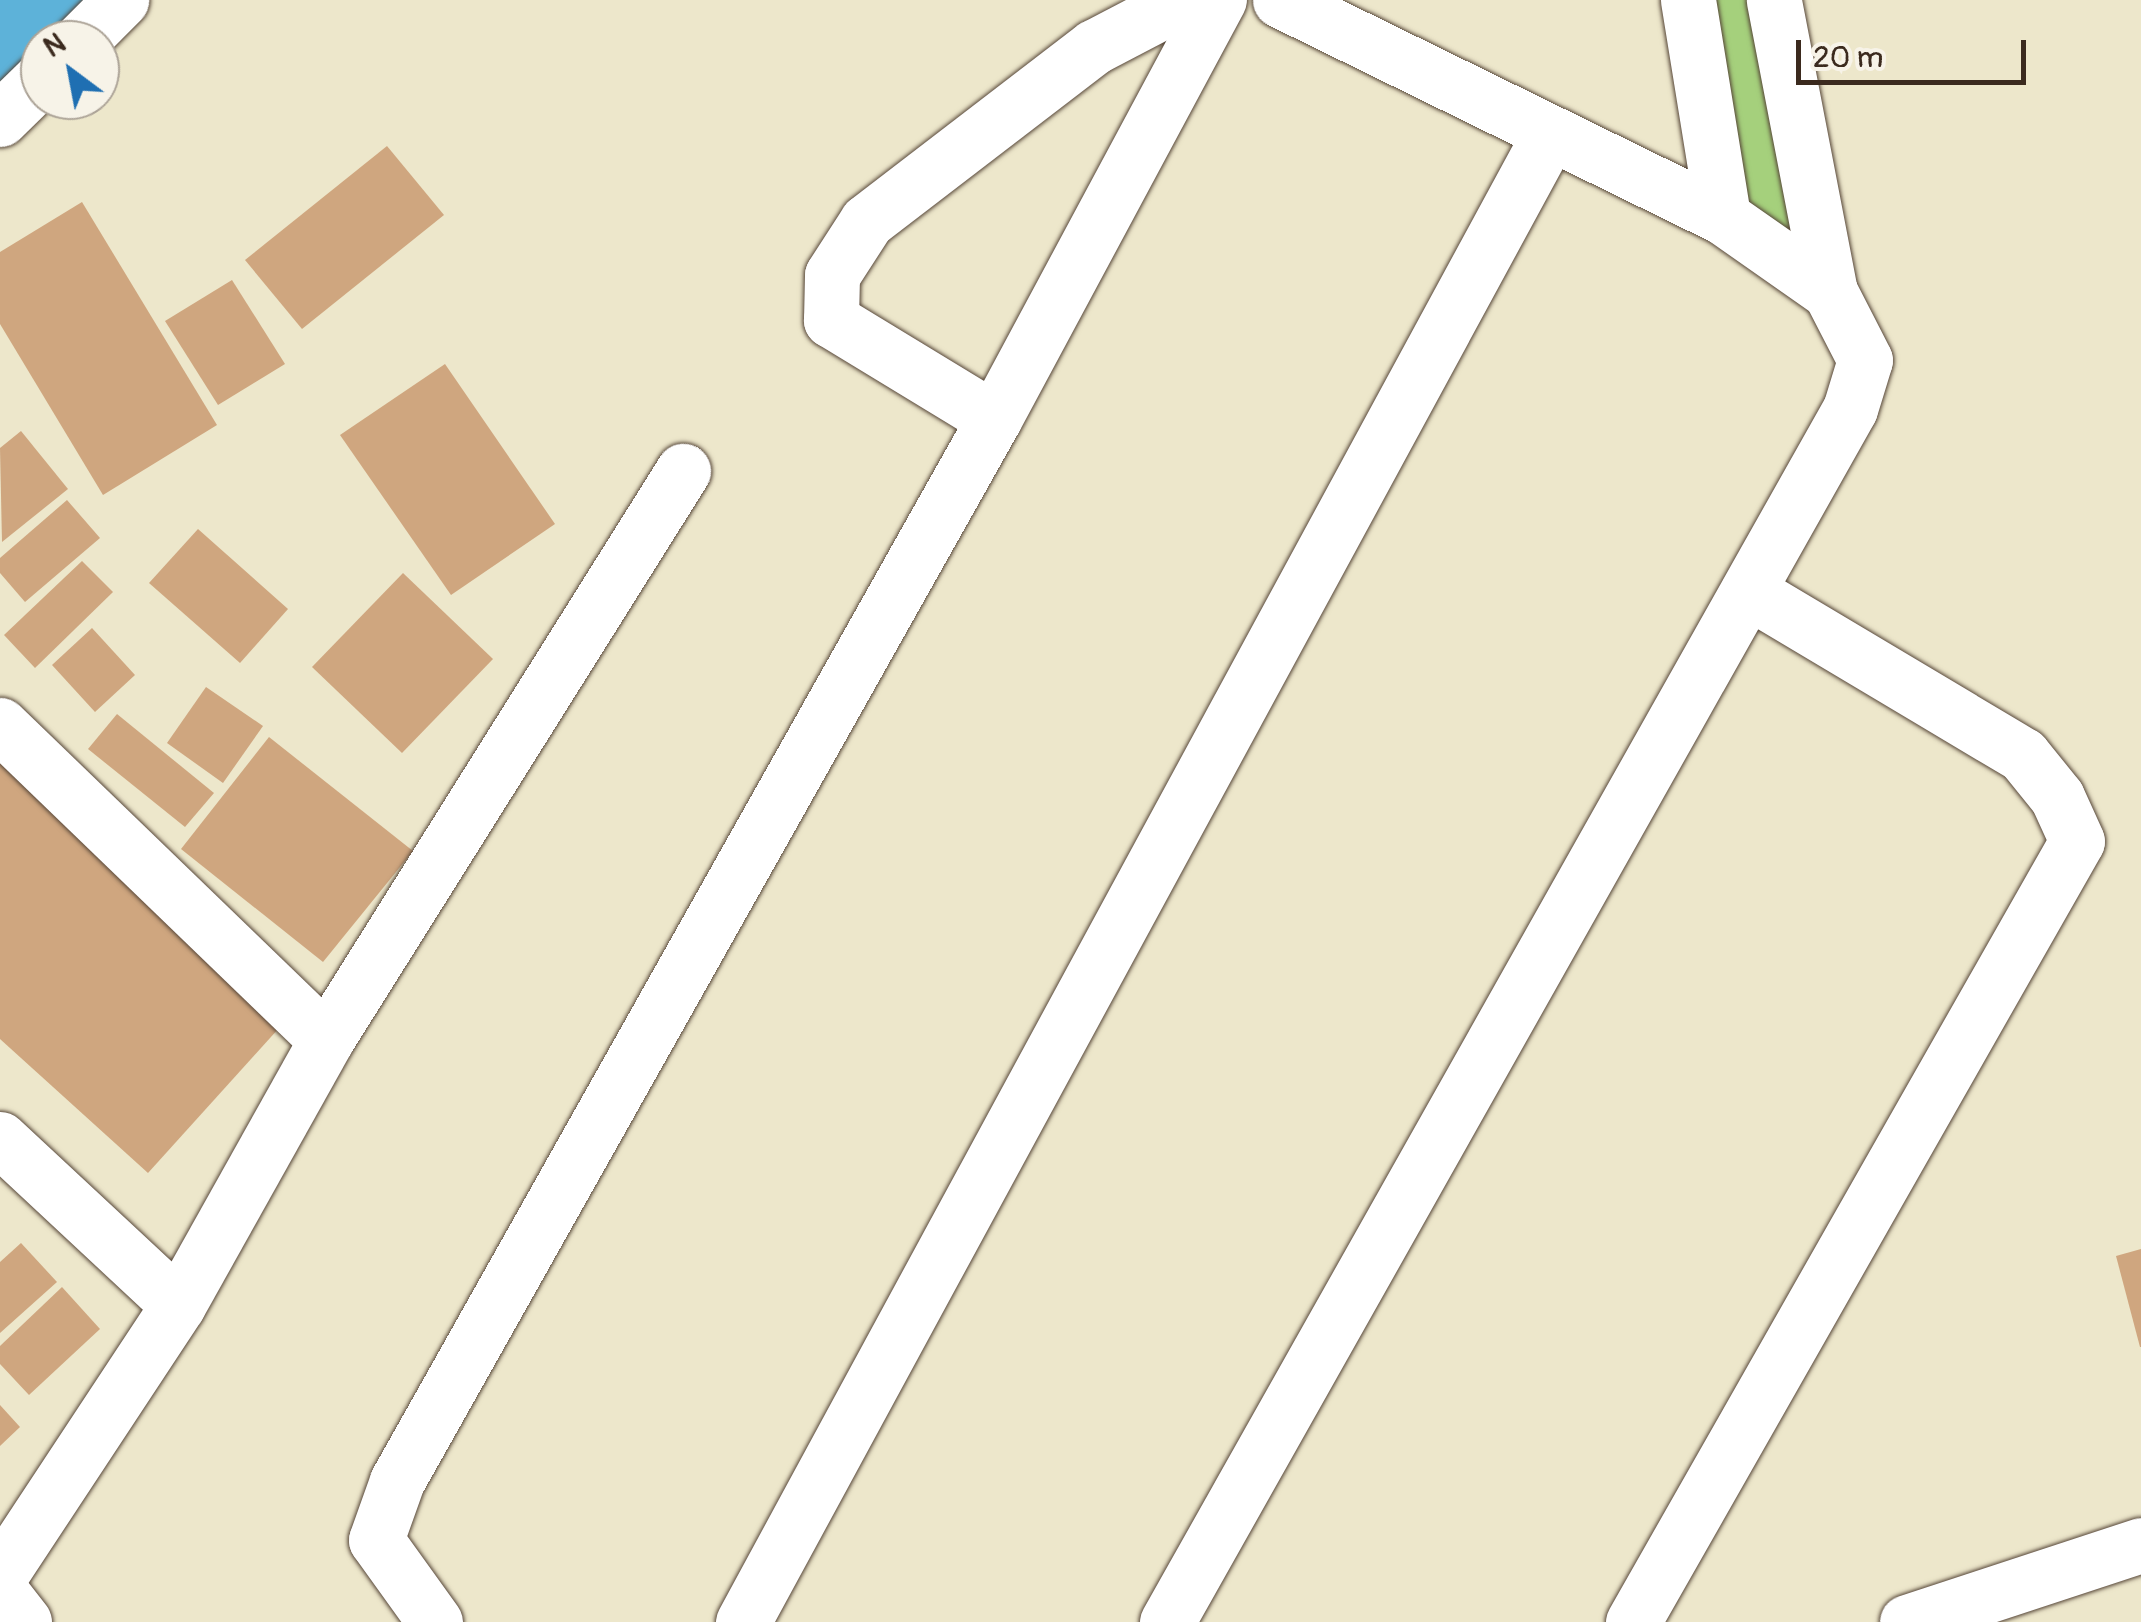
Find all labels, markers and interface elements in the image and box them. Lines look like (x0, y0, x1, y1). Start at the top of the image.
north arrow (20, 20, 120, 120)
scale bar (1801, 20, 2031, 82)
text: N (38, 26, 72, 66)
text: 20 m (1813, 39, 1883, 76)

